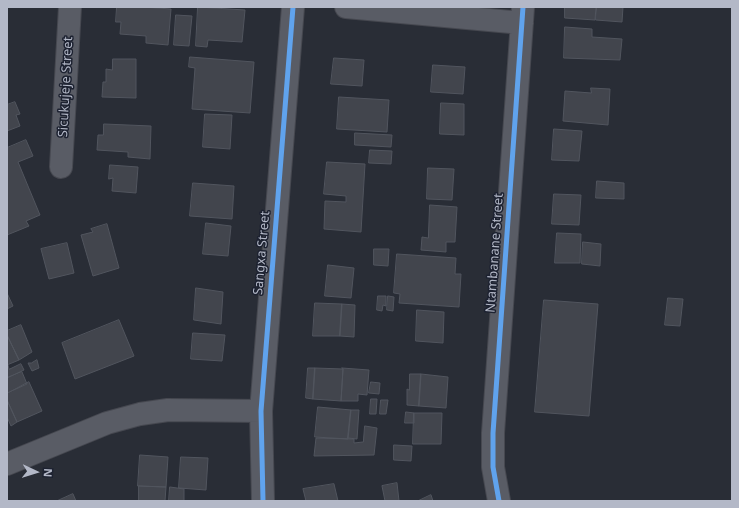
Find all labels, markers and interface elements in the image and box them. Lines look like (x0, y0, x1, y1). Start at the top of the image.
street label: Sicukujeje Street (56, 36, 76, 138)
street label: Ntambanane Street (483, 193, 507, 313)
street label: Sangxa Street (251, 210, 273, 296)
north arrow (16, 452, 56, 492)
text: N (41, 468, 56, 478)

